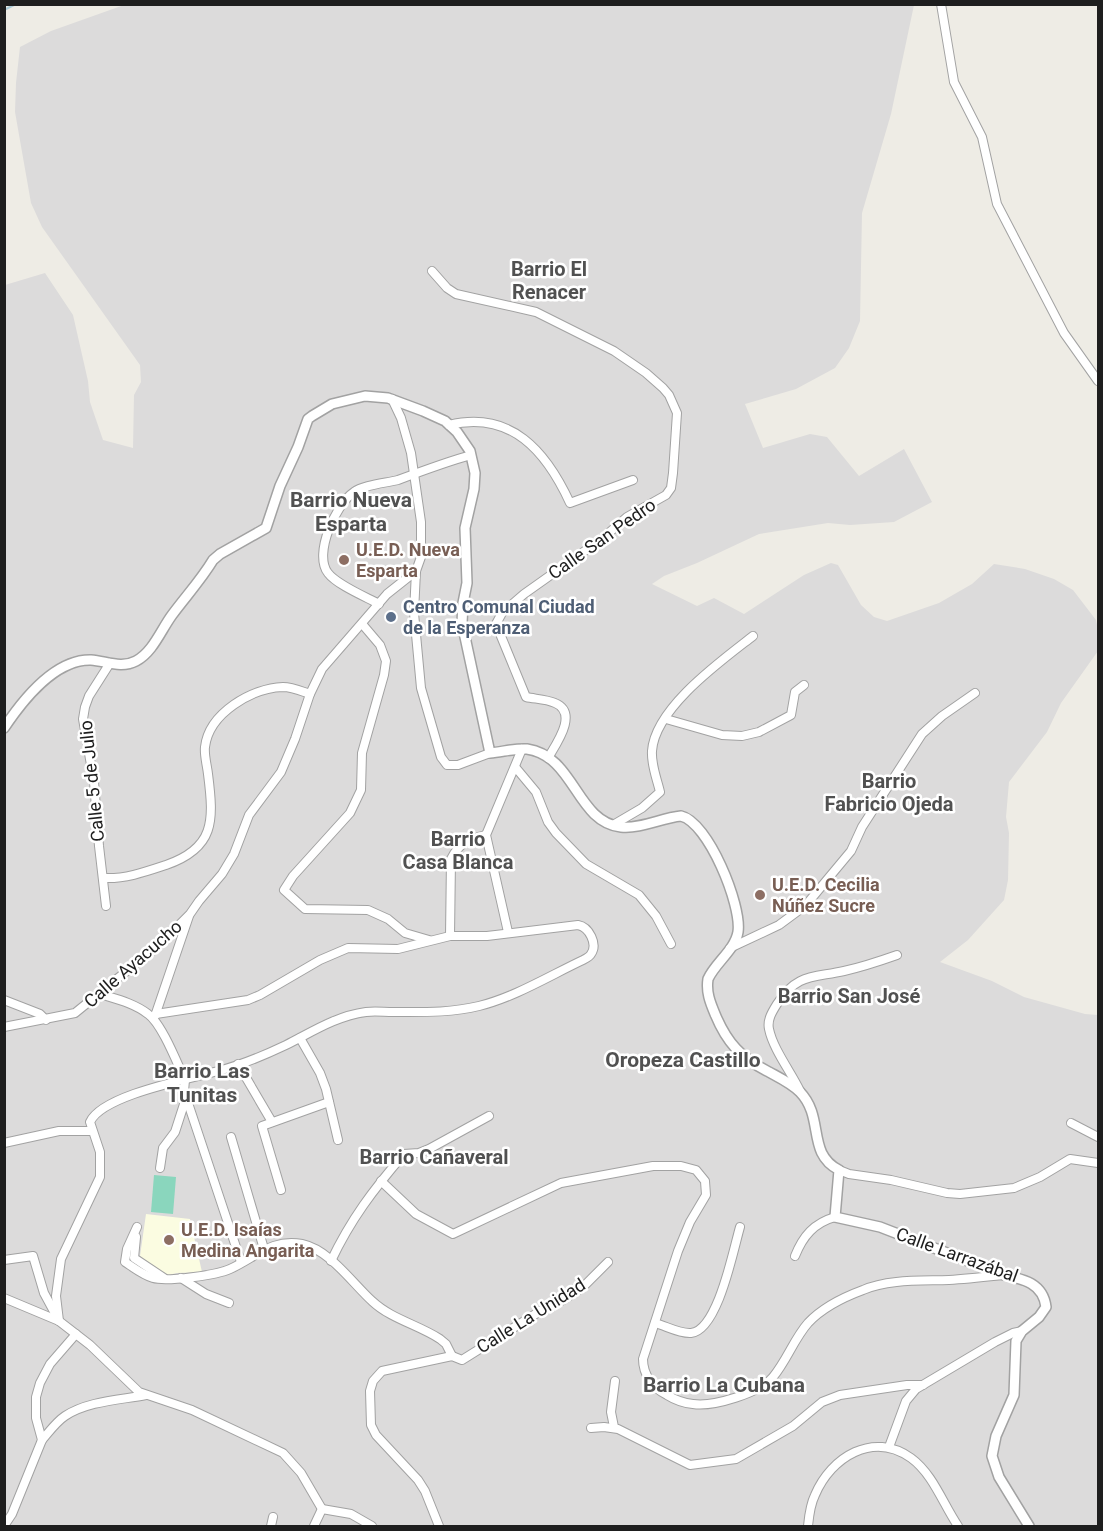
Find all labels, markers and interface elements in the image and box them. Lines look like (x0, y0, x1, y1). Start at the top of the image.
district label: Barrio El Renacer (511, 257, 587, 304)
district label: Barrio Nueva Esparta (290, 488, 412, 536)
street label: Calle San Pedro (544, 494, 659, 583)
place label: U.E.D. Nueva Esparta (356, 539, 460, 581)
marker: U.E.D. Nueva Esparta (337, 553, 351, 567)
place label: Centro Comunal Ciudad de la Esperanza (403, 596, 595, 638)
marker: Centro Comunal Ciudad de la Esperanza (384, 610, 398, 624)
street label: Calle 5 de Julio (75, 719, 108, 843)
district label: Barrio Fabricio Ojeda (825, 769, 954, 816)
district label: Barrio Casa Blanca (403, 827, 514, 874)
place label: U.E.D. Cecilia Núñez Sucre (772, 874, 880, 916)
marker: U.E.D. Cecilia Núñez Sucre (753, 888, 767, 902)
street label: Calle Ayacucho (79, 915, 186, 1012)
district label: Barrio San José (778, 984, 920, 1008)
district label: Oropeza Castillo (605, 1048, 761, 1072)
district label: Barrio Las Tunitas (154, 1059, 250, 1107)
district label: Barrio Cañaveral (359, 1145, 509, 1169)
place label: U.E.D. Isaías Medina Angarita (181, 1219, 315, 1261)
street label: Calle Larrazábal (893, 1223, 1021, 1286)
marker: U.E.D. Isaías Medina Angarita (162, 1233, 176, 1247)
street label: Calle La Unidad (472, 1274, 589, 1357)
district label: Barrio La Cubana (643, 1373, 805, 1397)

